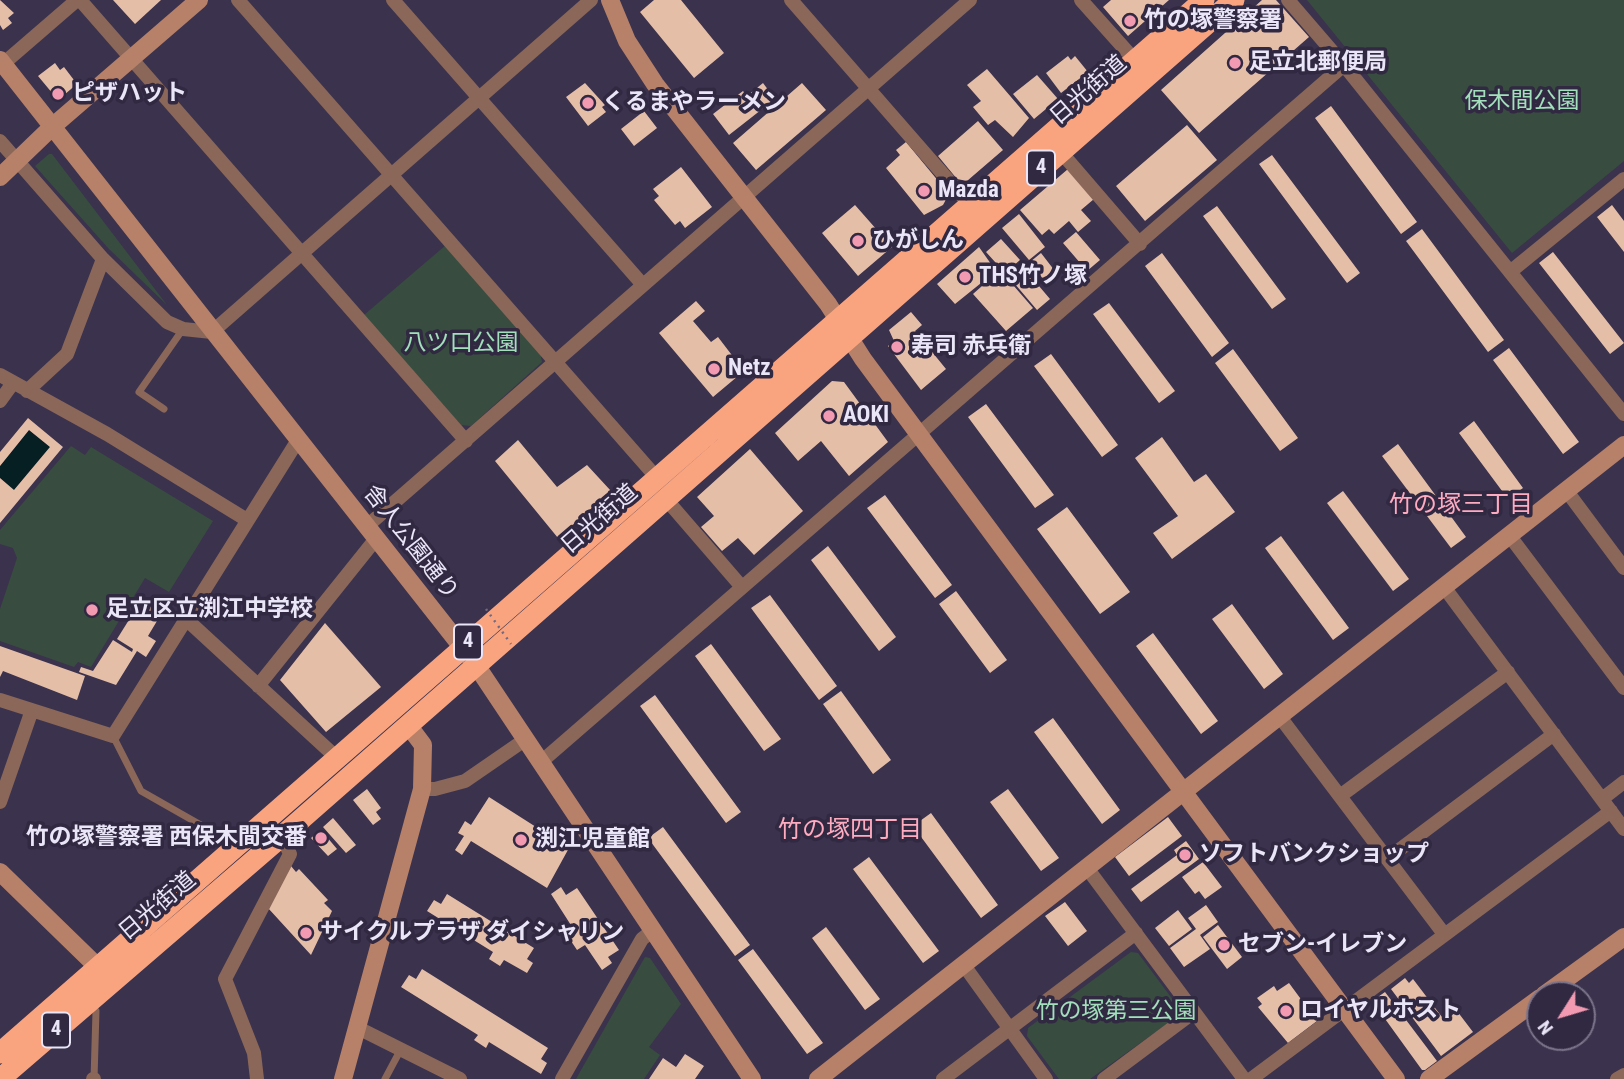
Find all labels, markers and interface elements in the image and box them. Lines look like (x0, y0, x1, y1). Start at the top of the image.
place label: 竹の塚警察署 (1144, 7, 1282, 35)
marker: 竹の塚警察署 (1122, 13, 1138, 29)
place label: 足立北郵便局 (1249, 49, 1387, 77)
street label: 日光街道 (1045, 50, 1133, 132)
marker: 足立北郵便局 (1227, 55, 1243, 71)
place label: ピザハット (72, 80, 187, 108)
marker: ピザハット (50, 86, 66, 102)
park label: 保木間公園 (1465, 88, 1579, 116)
place label: くるまやラーメン (602, 89, 786, 117)
marker: くるまやラーメン (580, 95, 596, 111)
road number: 4 (1027, 150, 1055, 186)
place label: Mazda (938, 177, 999, 205)
marker: Mazda (916, 183, 932, 199)
place label: ひがしん (872, 227, 964, 255)
marker: ひがしん (850, 233, 866, 249)
place label: THS竹ノ塚 (979, 263, 1087, 291)
marker: THS竹ノ塚 (957, 269, 973, 285)
park label: 八ツ口公園 (404, 330, 518, 358)
place label: 寿司 赤兵衛 (911, 333, 1031, 361)
marker: 寿司 赤兵衛 (889, 339, 905, 355)
place label: Netz (728, 355, 771, 383)
marker: Netz (706, 361, 722, 377)
place label: AOKI (843, 402, 889, 430)
marker: AOKI (821, 408, 837, 424)
street label: 日光街道 (556, 479, 644, 561)
street label: 舎人公園通り (357, 480, 463, 606)
district label: 竹の塚三丁目 (1389, 492, 1533, 520)
place label: 足立区立渕江中学校 (106, 596, 313, 624)
marker: 足立区立渕江中学校 (84, 602, 100, 618)
road number: 4 (454, 624, 482, 660)
district label: 竹の塚四丁目 (778, 817, 922, 845)
place label: 竹の塚警察署 西保木間交番 (26, 824, 307, 852)
place label: 渕江児童館 (535, 826, 650, 854)
marker: 竹の塚警察署 西保木間交番 (313, 830, 329, 846)
marker: 渕江児童館 (513, 832, 529, 848)
place label: ソフトバンクショップ (1199, 841, 1429, 869)
marker: ソフトバンクショップ (1177, 847, 1193, 863)
street label: 日光街道 (114, 867, 202, 947)
place label: サイクルプラザ ダイシャリン (320, 919, 624, 947)
marker: サイクルプラザ ダイシャリン (298, 925, 314, 941)
place label: セブン-イレブン (1238, 931, 1407, 959)
marker: セブン-イレブン (1216, 937, 1232, 953)
north arrow (1526, 981, 1596, 1051)
place label: ロイヤルホスト (1300, 997, 1461, 1025)
park label: 竹の塚第三公園 (1036, 998, 1196, 1026)
marker: ロイヤルホスト (1278, 1003, 1294, 1019)
road number: 4 (42, 1012, 70, 1048)
text: N (1533, 1016, 1558, 1039)

